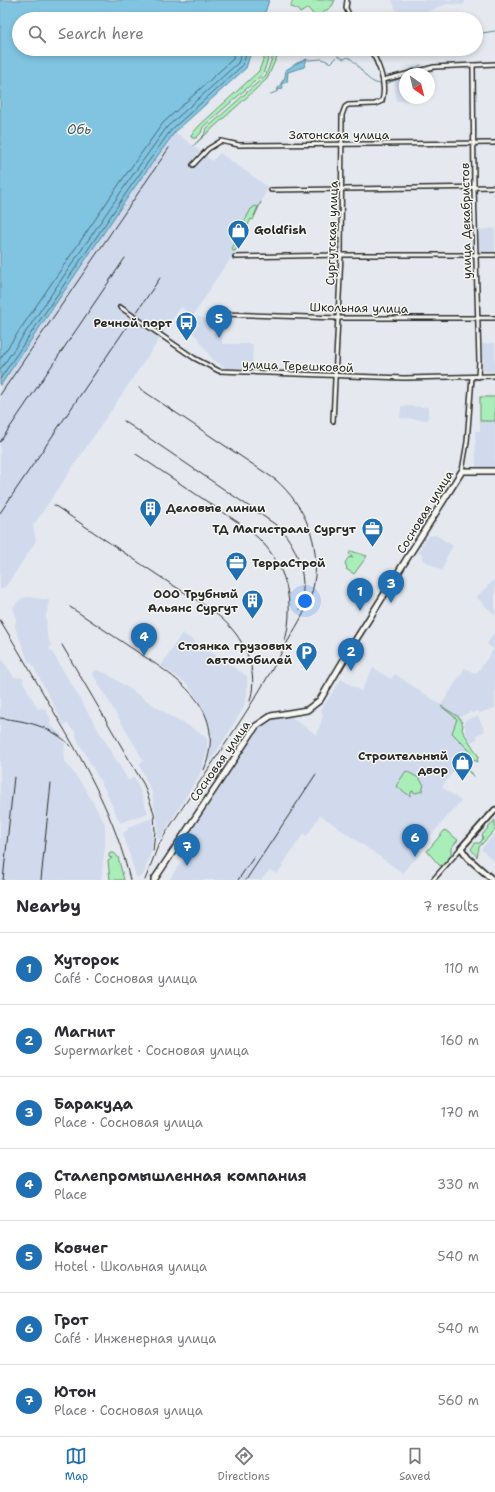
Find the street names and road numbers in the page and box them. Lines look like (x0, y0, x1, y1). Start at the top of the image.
street label: Затонская улица (289, 127, 390, 143)
street label: улица Декабристов (457, 163, 475, 279)
street label: Сургутская улица (322, 180, 342, 286)
street label: Школьная улица (309, 299, 409, 317)
street label: улица Терешковой (242, 356, 354, 376)
street label: Сосновая улица (393, 467, 457, 557)
street label: Сосновая улица (186, 717, 254, 805)

